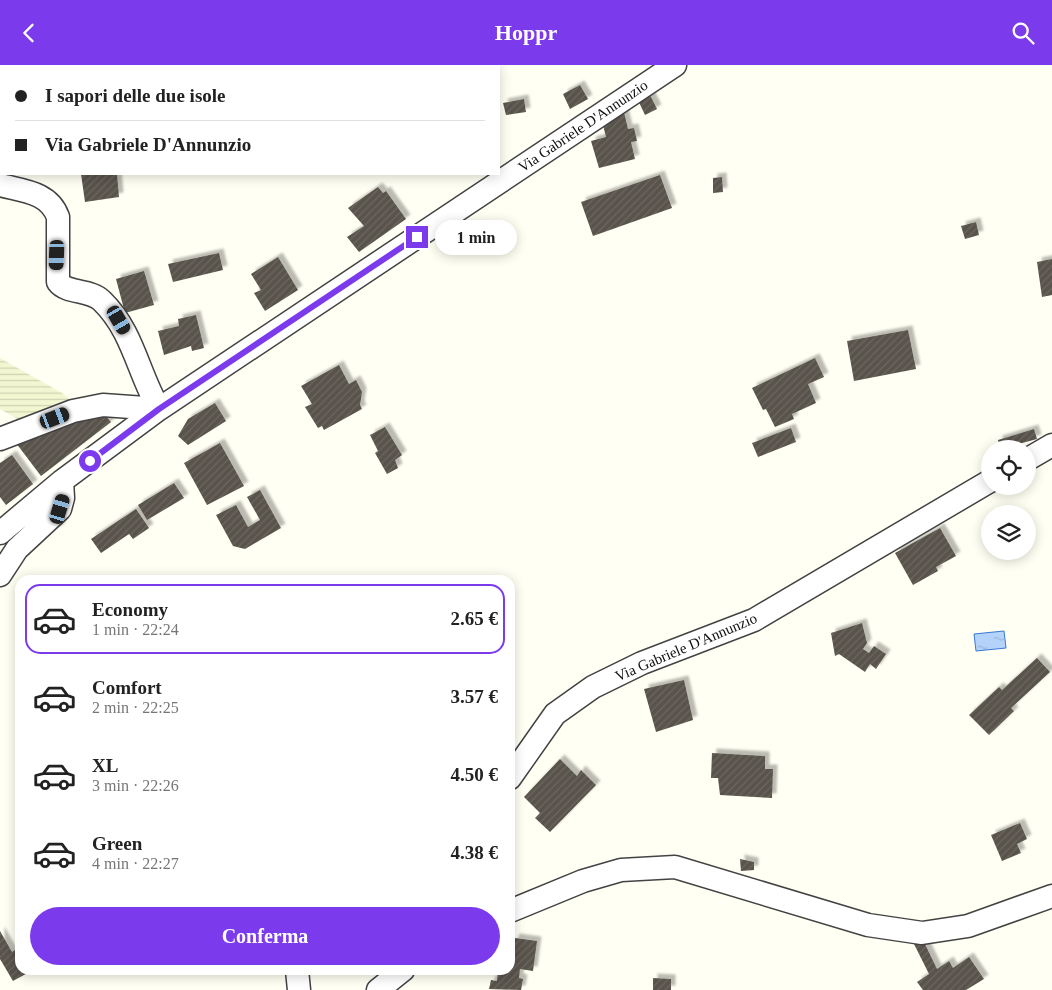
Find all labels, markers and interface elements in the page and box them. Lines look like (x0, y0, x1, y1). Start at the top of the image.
icon: back (15, 19, 43, 47)
icon: search (1009, 19, 1037, 47)
text: Hoppr (495, 20, 557, 45)
street label: Via Gabriele D'Annunzio (515, 77, 651, 175)
text: I sapori delle due isole (45, 85, 226, 106)
text: Via Gabriele D'Annunzio (45, 134, 251, 155)
callout: 1 min (434, 219, 517, 255)
route end (406, 226, 428, 248)
text: 1 min (457, 229, 495, 246)
car (48, 240, 65, 270)
car (105, 303, 132, 337)
car (38, 406, 71, 430)
map controls (981, 440, 1036, 560)
button: locate (981, 440, 1036, 495)
route start (79, 450, 101, 472)
car (48, 492, 71, 526)
button: layers (981, 505, 1036, 560)
icon: car (32, 597, 77, 642)
text: Economy (92, 599, 168, 620)
text: 2.65 € (451, 608, 498, 629)
street label: Via Gabriele D'Annunzio (613, 610, 759, 684)
text: 1 min · 22:24 (92, 621, 179, 638)
icon: car (32, 675, 77, 720)
text: Comfort (92, 677, 162, 698)
text: 3.57 € (451, 686, 498, 707)
text: 2 min · 22:25 (92, 699, 179, 716)
icon: car (32, 753, 77, 798)
text: XL (92, 755, 118, 776)
text: 4.50 € (451, 764, 498, 785)
text: 3 min · 22:26 (92, 777, 179, 794)
icon: car (32, 831, 77, 876)
text: Green (92, 833, 142, 854)
text: 4.38 € (451, 842, 498, 863)
text: 4 min · 22:27 (92, 855, 179, 872)
button: Conferma (30, 907, 500, 965)

